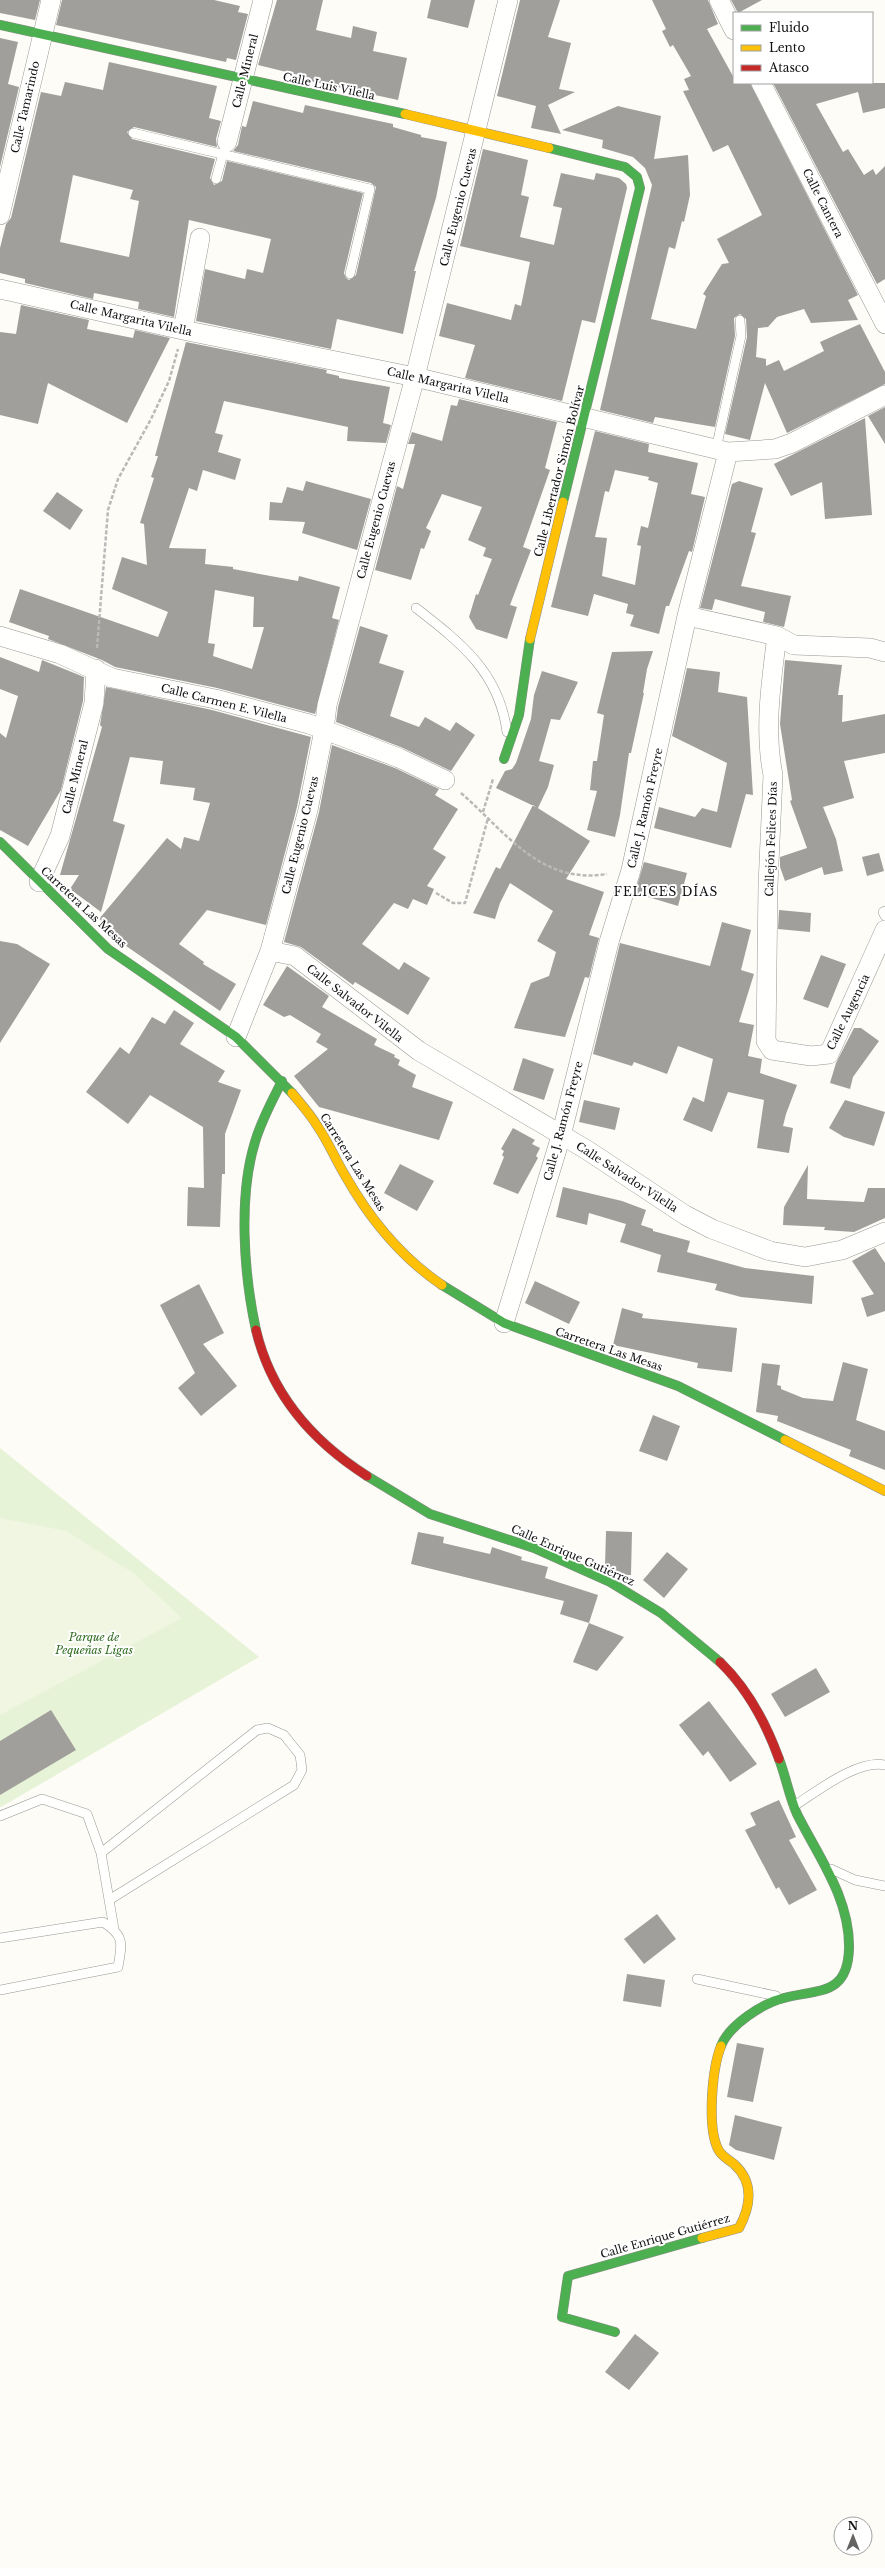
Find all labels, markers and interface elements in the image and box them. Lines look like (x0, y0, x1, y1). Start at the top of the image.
legend (733, 12, 873, 84)
text: Fluido (769, 20, 809, 35)
street label: Calle Mineral (229, 32, 261, 110)
text: Lento (769, 40, 805, 55)
street label: Calle Tamarindo (8, 60, 42, 154)
text: Atasco (768, 60, 809, 75)
street label: Calle Luis Vilella (282, 69, 377, 103)
street label: Calle Eugenio Cuevas (437, 146, 479, 268)
street label: Calle Cantera (800, 166, 847, 241)
street label: Calle Margarita Vilella (69, 297, 194, 339)
street label: Calle Margarita Vilella (386, 364, 511, 406)
street label: Calle Libertador Simón Bolívar (531, 383, 587, 558)
street label: Calle Eugenio Cuevas (354, 460, 398, 580)
street label: Calle Carmen E. Vilella (159, 681, 289, 726)
street label: Calle Mineral (59, 738, 91, 816)
street label: Calle J. Ramón Freyre (624, 746, 666, 870)
street label: Calle Eugenio Cuevas (279, 774, 321, 896)
street label: Callejón Felices Días (762, 781, 780, 897)
street label: Carretera Las Mesas (38, 863, 130, 951)
district label: FELICES DÍAS (614, 883, 718, 899)
street label: Calle Salvador Vilella (304, 961, 407, 1046)
street label: Calle Augencia (824, 971, 873, 1052)
street label: Calle J. Ramón Freyre (540, 1060, 586, 1182)
street label: Carretera Las Mesas (317, 1110, 389, 1214)
street label: Calle Salvador Vilella (573, 1139, 681, 1216)
street label: Carretera Las Mesas (553, 1324, 665, 1374)
street label: Calle Enrique Gutiérrez (509, 1521, 637, 1589)
park label: Parque de Pequeñas Ligas (54, 1630, 133, 1657)
street label: Calle Enrique Gutiérrez (599, 2211, 731, 2261)
north arrow (833, 2516, 873, 2556)
text: N (848, 2519, 859, 2533)

